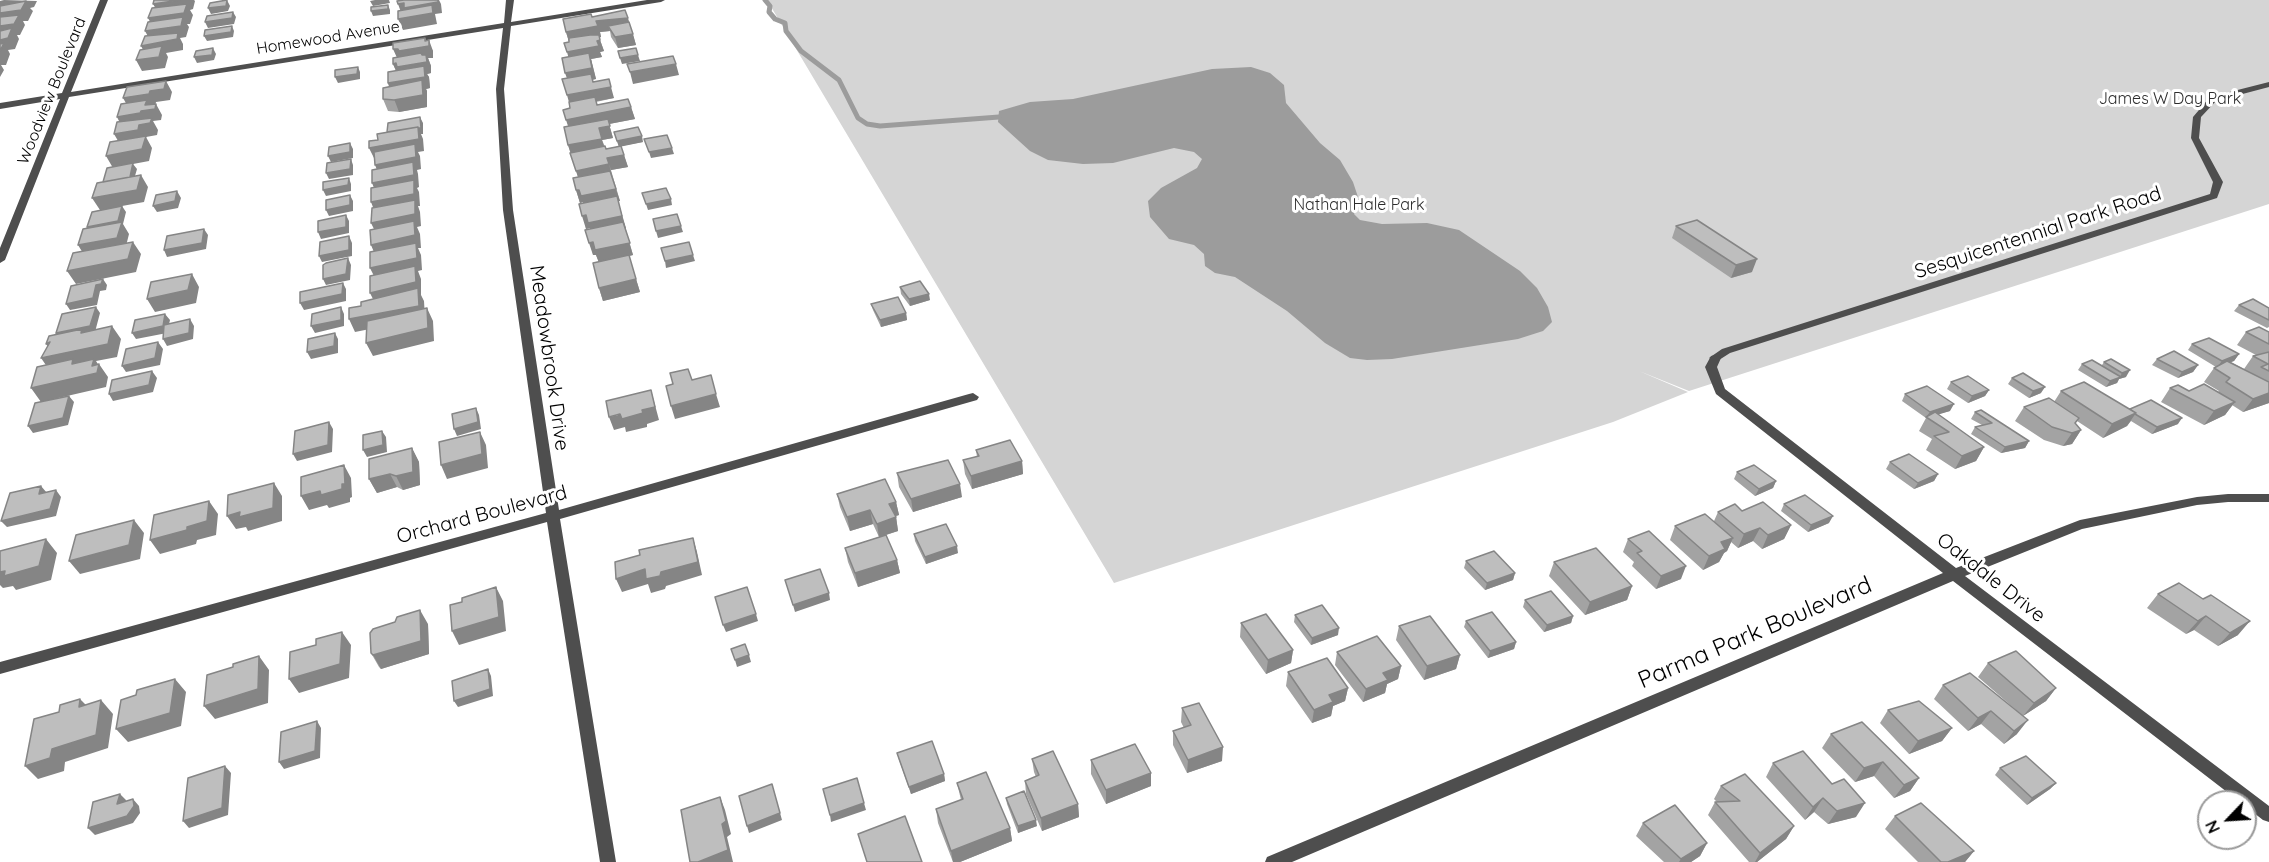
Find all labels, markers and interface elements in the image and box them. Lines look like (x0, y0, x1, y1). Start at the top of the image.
street label: Woodview Boulevard (14, 15, 90, 167)
street label: Homewood Avenue (255, 17, 401, 59)
park label: James W Day Park (2099, 89, 2241, 109)
street label: Sesquicentennial Park Road (1912, 182, 2164, 284)
park label: Nathan Hale Park (1293, 195, 1425, 215)
street label: Meadowbrook Drive (524, 264, 574, 452)
street label: Orchard Boulevard (394, 481, 570, 549)
street label: Oakdale Drive (1932, 528, 2050, 628)
street label: Parma Park Boulevard (1634, 571, 1876, 695)
north arrow (2197, 790, 2257, 850)
text: N (2201, 817, 2224, 836)

